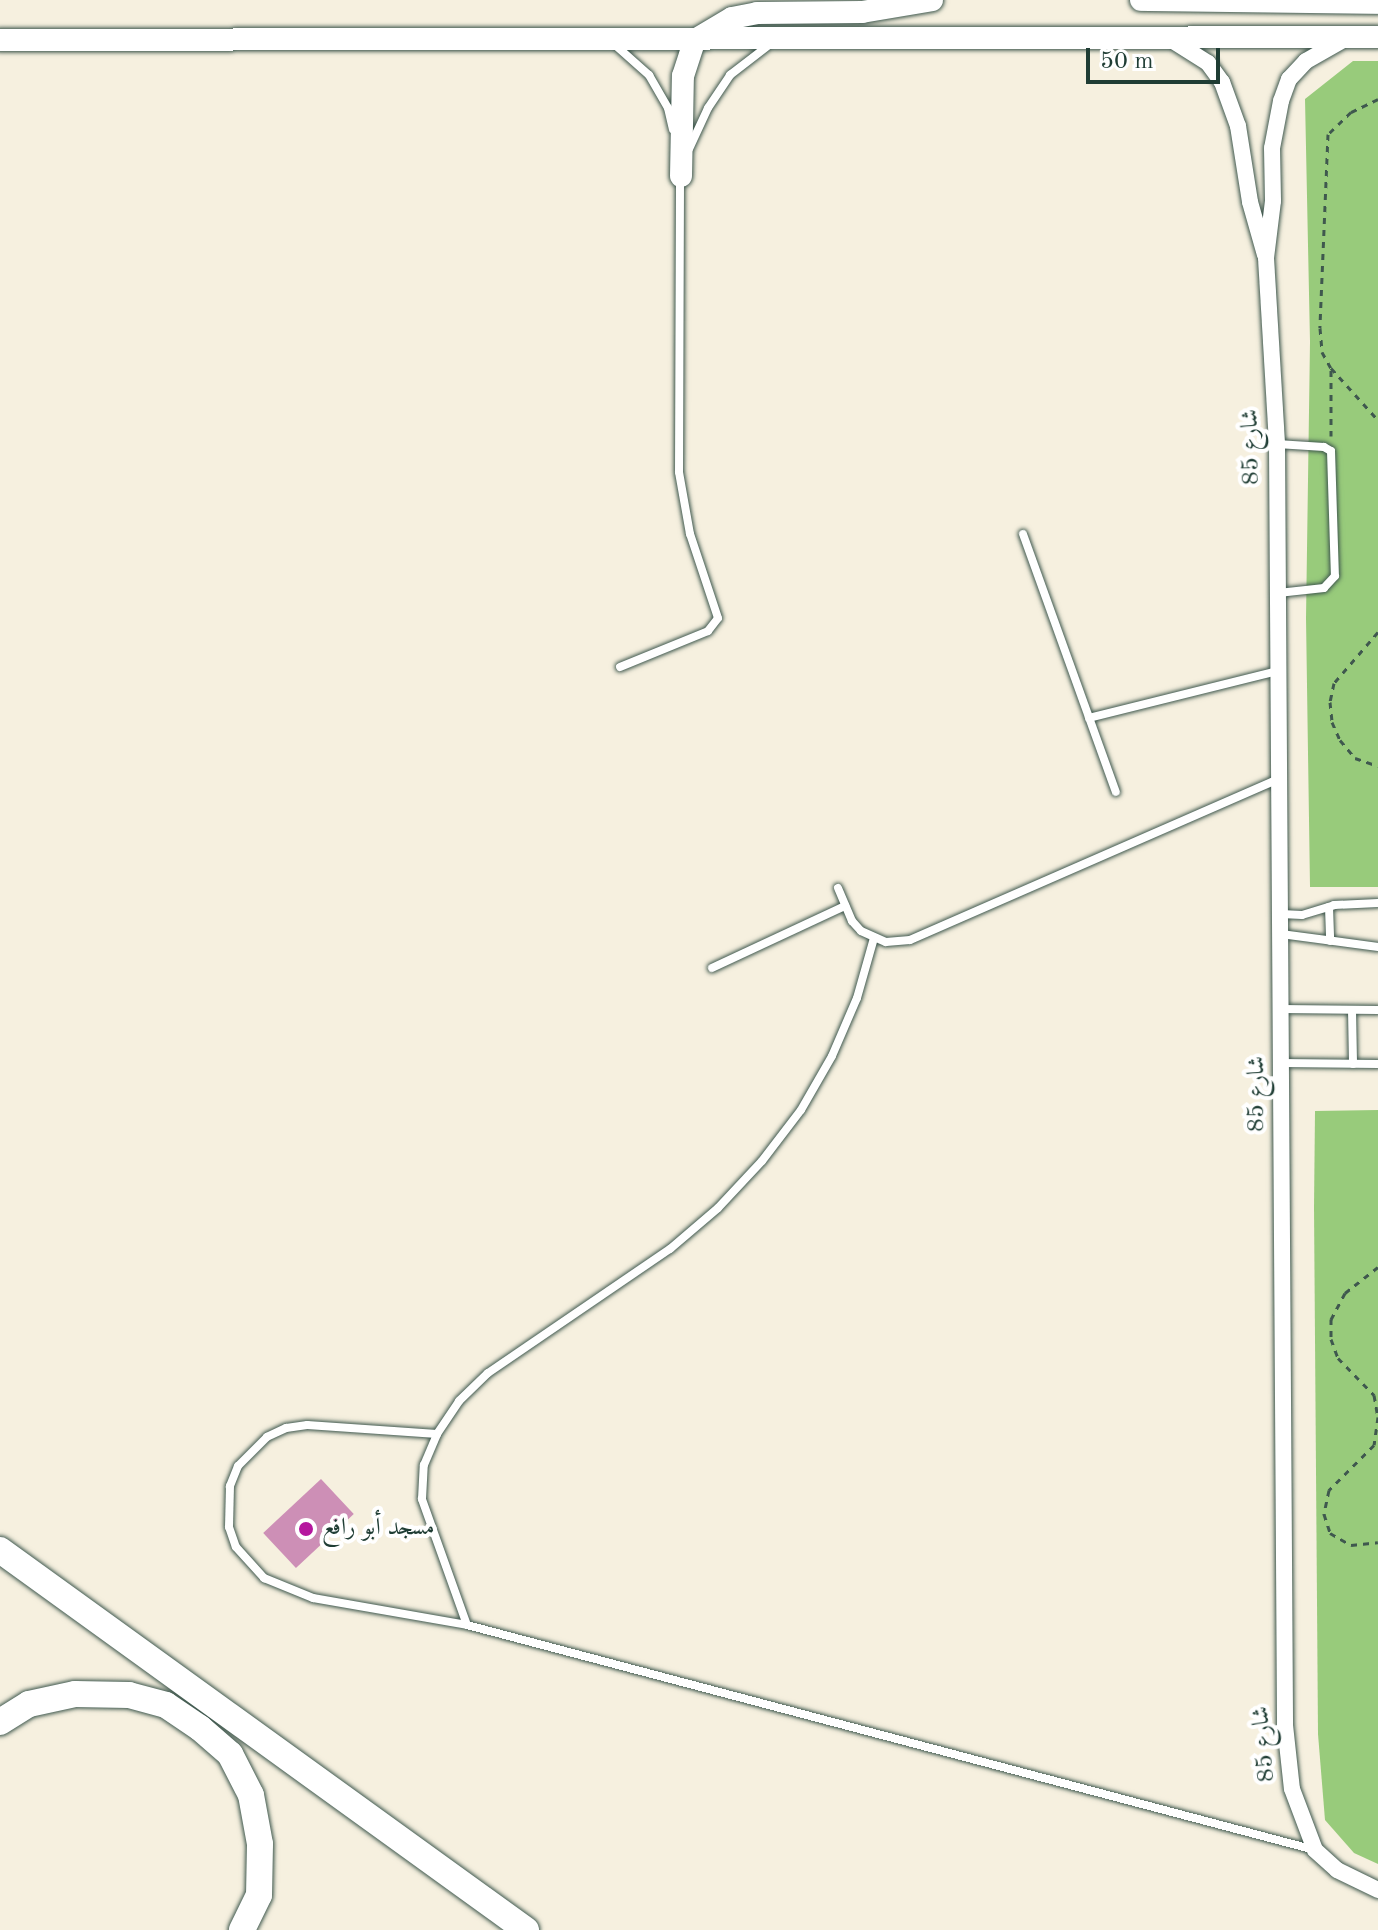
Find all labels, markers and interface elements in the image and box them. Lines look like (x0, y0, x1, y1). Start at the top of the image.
scale bar (1090, 32, 1224, 82)
text: 50 m (1100, 50, 1154, 74)
street label: شارع 85 (1237, 409, 1267, 485)
street label: شارع 85 (1244, 1056, 1272, 1132)
place label: مسجد أبو رافع (322, 1515, 435, 1543)
marker: مسجد أبو رافع (297, 1520, 315, 1538)
street label: شارع 85 (1247, 1705, 1283, 1783)

